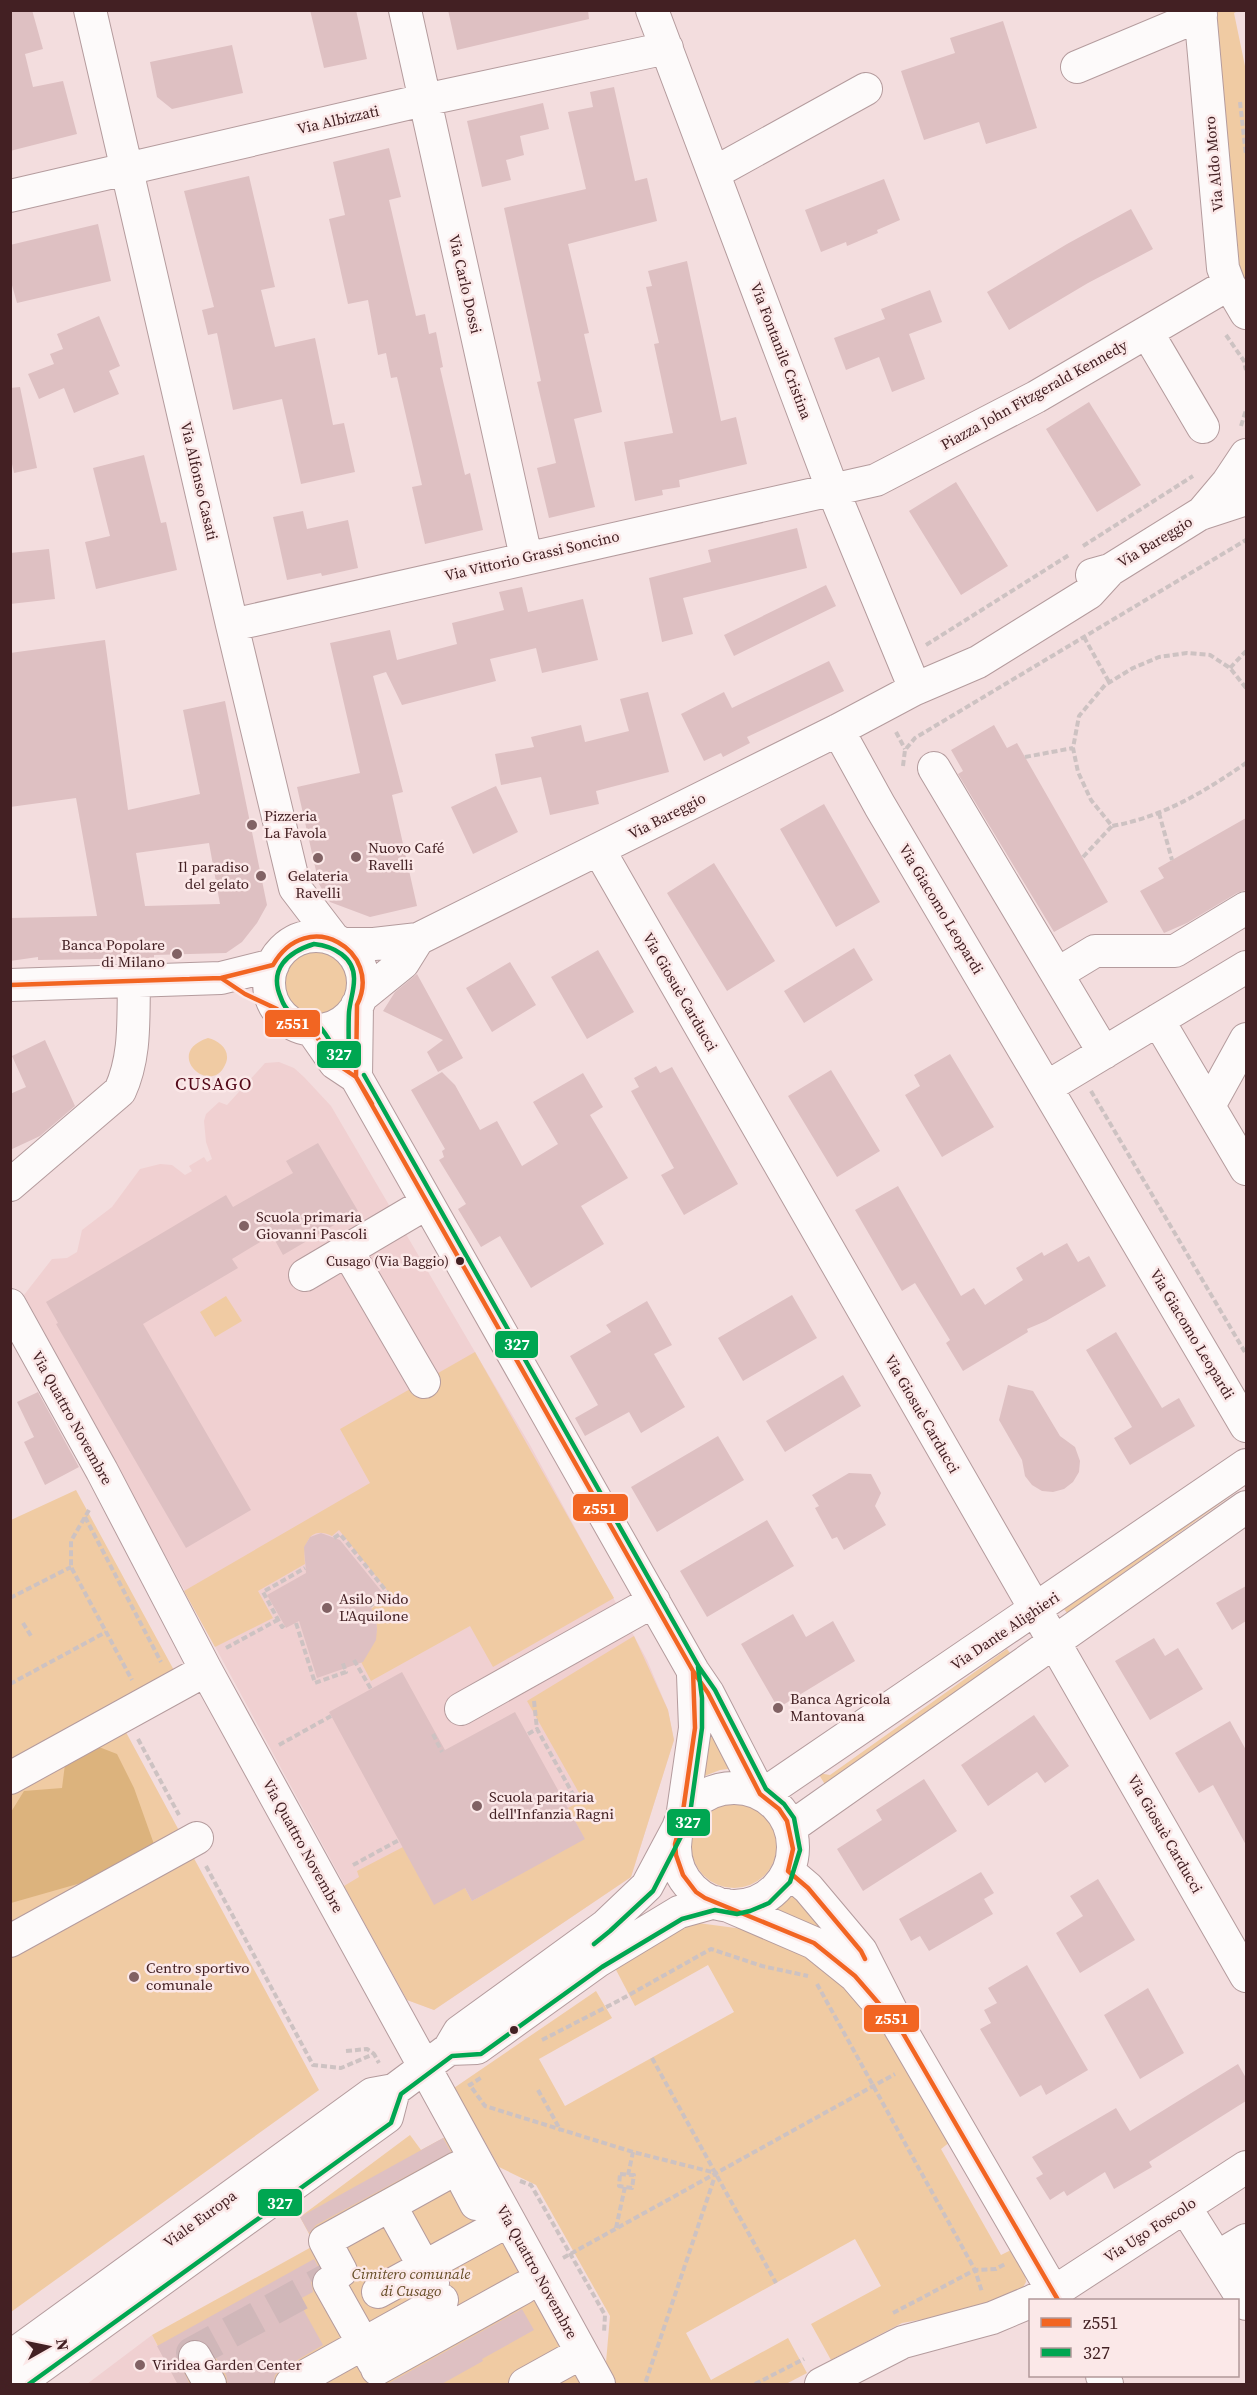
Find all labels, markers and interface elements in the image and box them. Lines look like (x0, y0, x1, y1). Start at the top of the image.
street label: Via Albizzati (295, 100, 381, 139)
street label: Via Aldo Moro (1199, 115, 1228, 213)
street label: Via Carlo Dossi (444, 232, 487, 335)
street label: Via Fontanile Cristina (746, 279, 817, 423)
street label: Piazza John Fitzgerald Kennedy (937, 334, 1131, 455)
street label: Via Alfonso Casati (176, 420, 223, 542)
street label: Via Bareggio (1113, 511, 1196, 572)
street label: Via Vittorio Grassi Soncino (442, 525, 621, 586)
street label: Via Bareggio (624, 787, 709, 844)
place label: Pizzeria La Favola (264, 805, 327, 843)
marker: Pizzeria La Favola (245, 818, 259, 832)
place label: Nuovo Café Ravelli (368, 837, 445, 875)
street label: Via Giacomo Leopardi (894, 840, 989, 978)
marker: Nuovo Café Ravelli (349, 850, 363, 864)
marker: Gelateria Ravelli (311, 851, 325, 865)
place label: Il paradiso del gelato (178, 856, 249, 894)
place label: Gelateria Ravelli (288, 865, 349, 903)
marker: Il paradiso del gelato (254, 869, 268, 883)
street label: Via Giosuè Carducci (638, 929, 723, 1055)
place label: Banca Popolare di Milano (61, 934, 165, 972)
marker: Banca Popolare di Milano (170, 947, 184, 961)
line badge: z551 (264, 1009, 321, 1038)
text: z551 (276, 1012, 310, 1034)
line badge: 327 (316, 1040, 362, 1069)
text: 327 (326, 1043, 352, 1065)
district label: CUSAGO (175, 1071, 253, 1096)
place label: Scuola primaria Giovanni Pascoli (256, 1206, 367, 1244)
marker: Scuola primaria Giovanni Pascoli (237, 1219, 251, 1233)
place label: Cusago (Via Baggio) (326, 1251, 449, 1271)
marker: Cusago (Via Baggio) (454, 1255, 466, 1267)
street label: Via Giacomo Leopardi (1145, 1265, 1240, 1403)
line badge: 327 (494, 1330, 539, 1359)
text: 327 (504, 1333, 530, 1355)
street label: Via Quattro Novembre (27, 1347, 118, 1489)
street label: Via Giosuè Carducci (880, 1351, 965, 1477)
line badge: z551 (572, 1493, 629, 1522)
text: z551 (583, 1497, 617, 1519)
street label: Via Dante Alighieri (946, 1586, 1063, 1675)
place label: Asilo Nido L'Aquilone (339, 1588, 409, 1626)
marker: Asilo Nido L'Aquilone (320, 1601, 334, 1615)
place label: Banca Agricola Mantovana (790, 1688, 891, 1726)
marker: Banca Agricola Mantovana (771, 1701, 785, 1715)
street label: Via Giosuè Carducci (1123, 1771, 1208, 1897)
street label: Via Quattro Novembre (258, 1775, 349, 1917)
place label: Scuola paritaria dell'Infanzia Ragni (489, 1786, 614, 1824)
marker: Scuola paritaria dell'Infanzia Ragni (470, 1799, 484, 1813)
line badge: 327 (666, 1808, 711, 1837)
text: 327 (675, 1811, 701, 1833)
place label: Centro sportivo comunale (146, 1957, 250, 1995)
marker: Centro sportivo comunale (127, 1970, 141, 1984)
line badge: z551 (863, 2004, 920, 2033)
text: z551 (875, 2007, 909, 2029)
unlabelled marker (508, 2024, 520, 2036)
street label: Viale Europa (159, 2185, 241, 2252)
line badge: 327 (257, 2188, 303, 2217)
text: 327 (267, 2192, 293, 2214)
street label: Via Ugo Foscolo (1100, 2192, 1200, 2267)
street label: Via Quattro Novembre (492, 2201, 583, 2343)
park label: Cimitero comunale di Cusago (352, 2263, 470, 2301)
legend (1029, 2299, 1239, 2377)
text: z551 (1083, 2310, 1118, 2335)
north arrow (18, 2317, 78, 2377)
text: N (51, 2337, 75, 2352)
text: 327 (1083, 2340, 1110, 2365)
place label: Viridea Garden Center (152, 2354, 302, 2375)
marker: Viridea Garden Center (133, 2358, 147, 2372)

